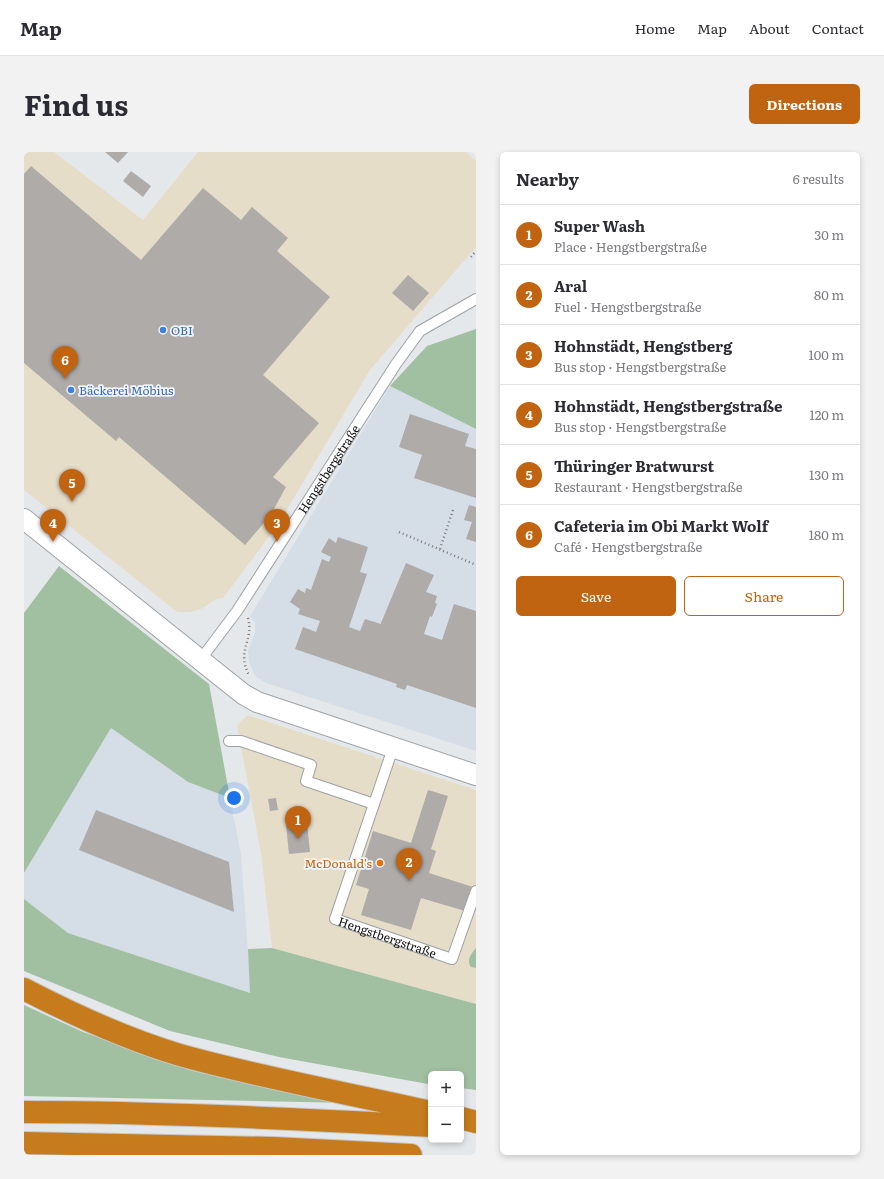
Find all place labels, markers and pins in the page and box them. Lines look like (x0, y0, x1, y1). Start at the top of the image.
place label: OBI (171, 321, 193, 339)
marker: OBI (158, 325, 168, 335)
pin: 6 (52, 346, 78, 379)
place label: Bäckerei Möbius (79, 381, 174, 399)
marker: Bäckerei Möbius (66, 385, 76, 395)
pin: 5 (59, 469, 85, 502)
pin: 4 (40, 509, 66, 542)
pin: 3 (264, 509, 290, 542)
pin: 1 (285, 806, 311, 839)
pin: 2 (396, 848, 422, 881)
place label: McDonald's (305, 854, 373, 872)
marker: McDonald's (375, 858, 385, 868)

